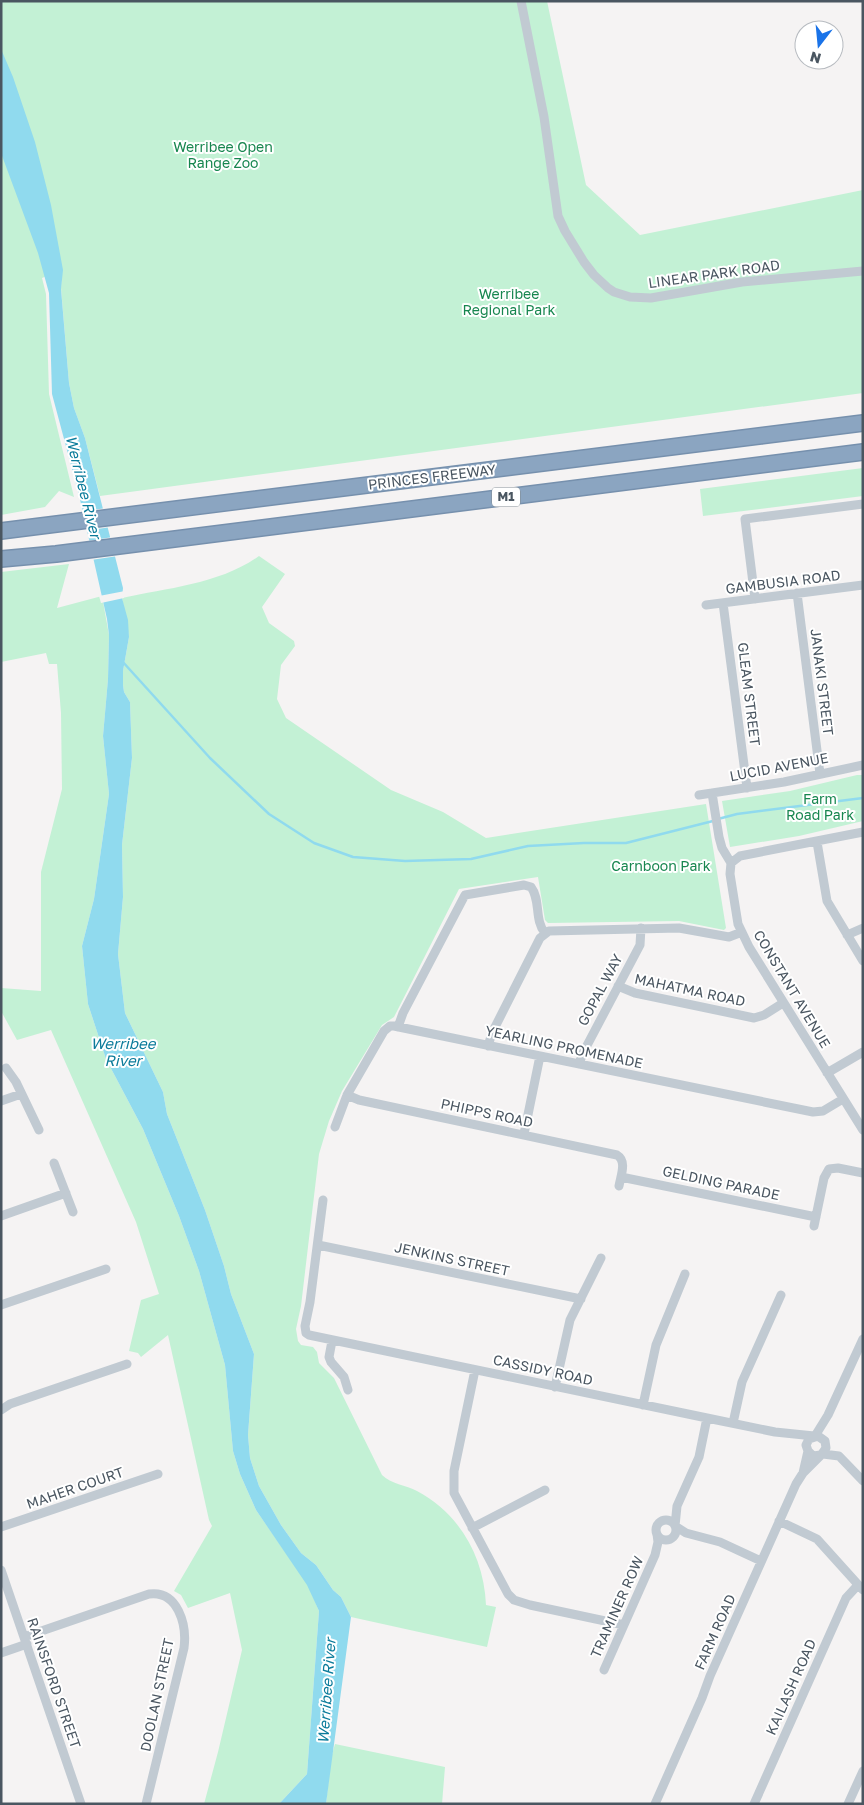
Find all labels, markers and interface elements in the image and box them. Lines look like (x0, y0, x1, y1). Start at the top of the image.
north arrow (794, 20, 844, 70)
text: N (808, 48, 823, 68)
park label: Werribee Open Range Zoo (173, 138, 273, 171)
street label: LINEAR PARK ROAD (647, 256, 781, 291)
park label: Werribee Regional Park (462, 285, 556, 318)
water label: Werribee River (62, 433, 106, 542)
street label: PRINCES FREEWAY (367, 460, 497, 493)
road number: M1 (492, 488, 520, 507)
street label: GAMBUSIA ROAD (725, 566, 841, 597)
street label: JANAKI STREET (808, 628, 838, 737)
street label: GLEAM STREET (735, 641, 764, 747)
street label: LUCID AVENUE (728, 749, 830, 784)
park label: Farm Road Park (786, 790, 854, 823)
park label: Carnboon Park (611, 857, 711, 874)
street label: CONSTANT AVENUE (750, 927, 834, 1051)
street label: GOPAL WAY (574, 951, 626, 1028)
street label: MAHATMA ROAD (633, 969, 747, 1010)
street label: YEARLING PROMENADE (484, 1021, 645, 1072)
water label: Werribee River (91, 1034, 157, 1069)
street label: PHIPPS ROAD (439, 1094, 535, 1131)
street label: GELDING PARADE (661, 1162, 781, 1203)
street label: JENKINS STREET (393, 1238, 511, 1279)
street label: CASSIDY ROAD (492, 1351, 594, 1388)
street label: MAHER COURT (24, 1463, 126, 1512)
street label: TRAMINER ROW (587, 1553, 647, 1660)
street label: FARM ROAD (690, 1591, 739, 1672)
street label: RAINSFORD STREET (24, 1615, 85, 1751)
street label: DOOLAN STREET (136, 1636, 177, 1753)
water label: Werribee River (313, 1636, 339, 1744)
street label: KAILASH ROAD (762, 1636, 819, 1737)

